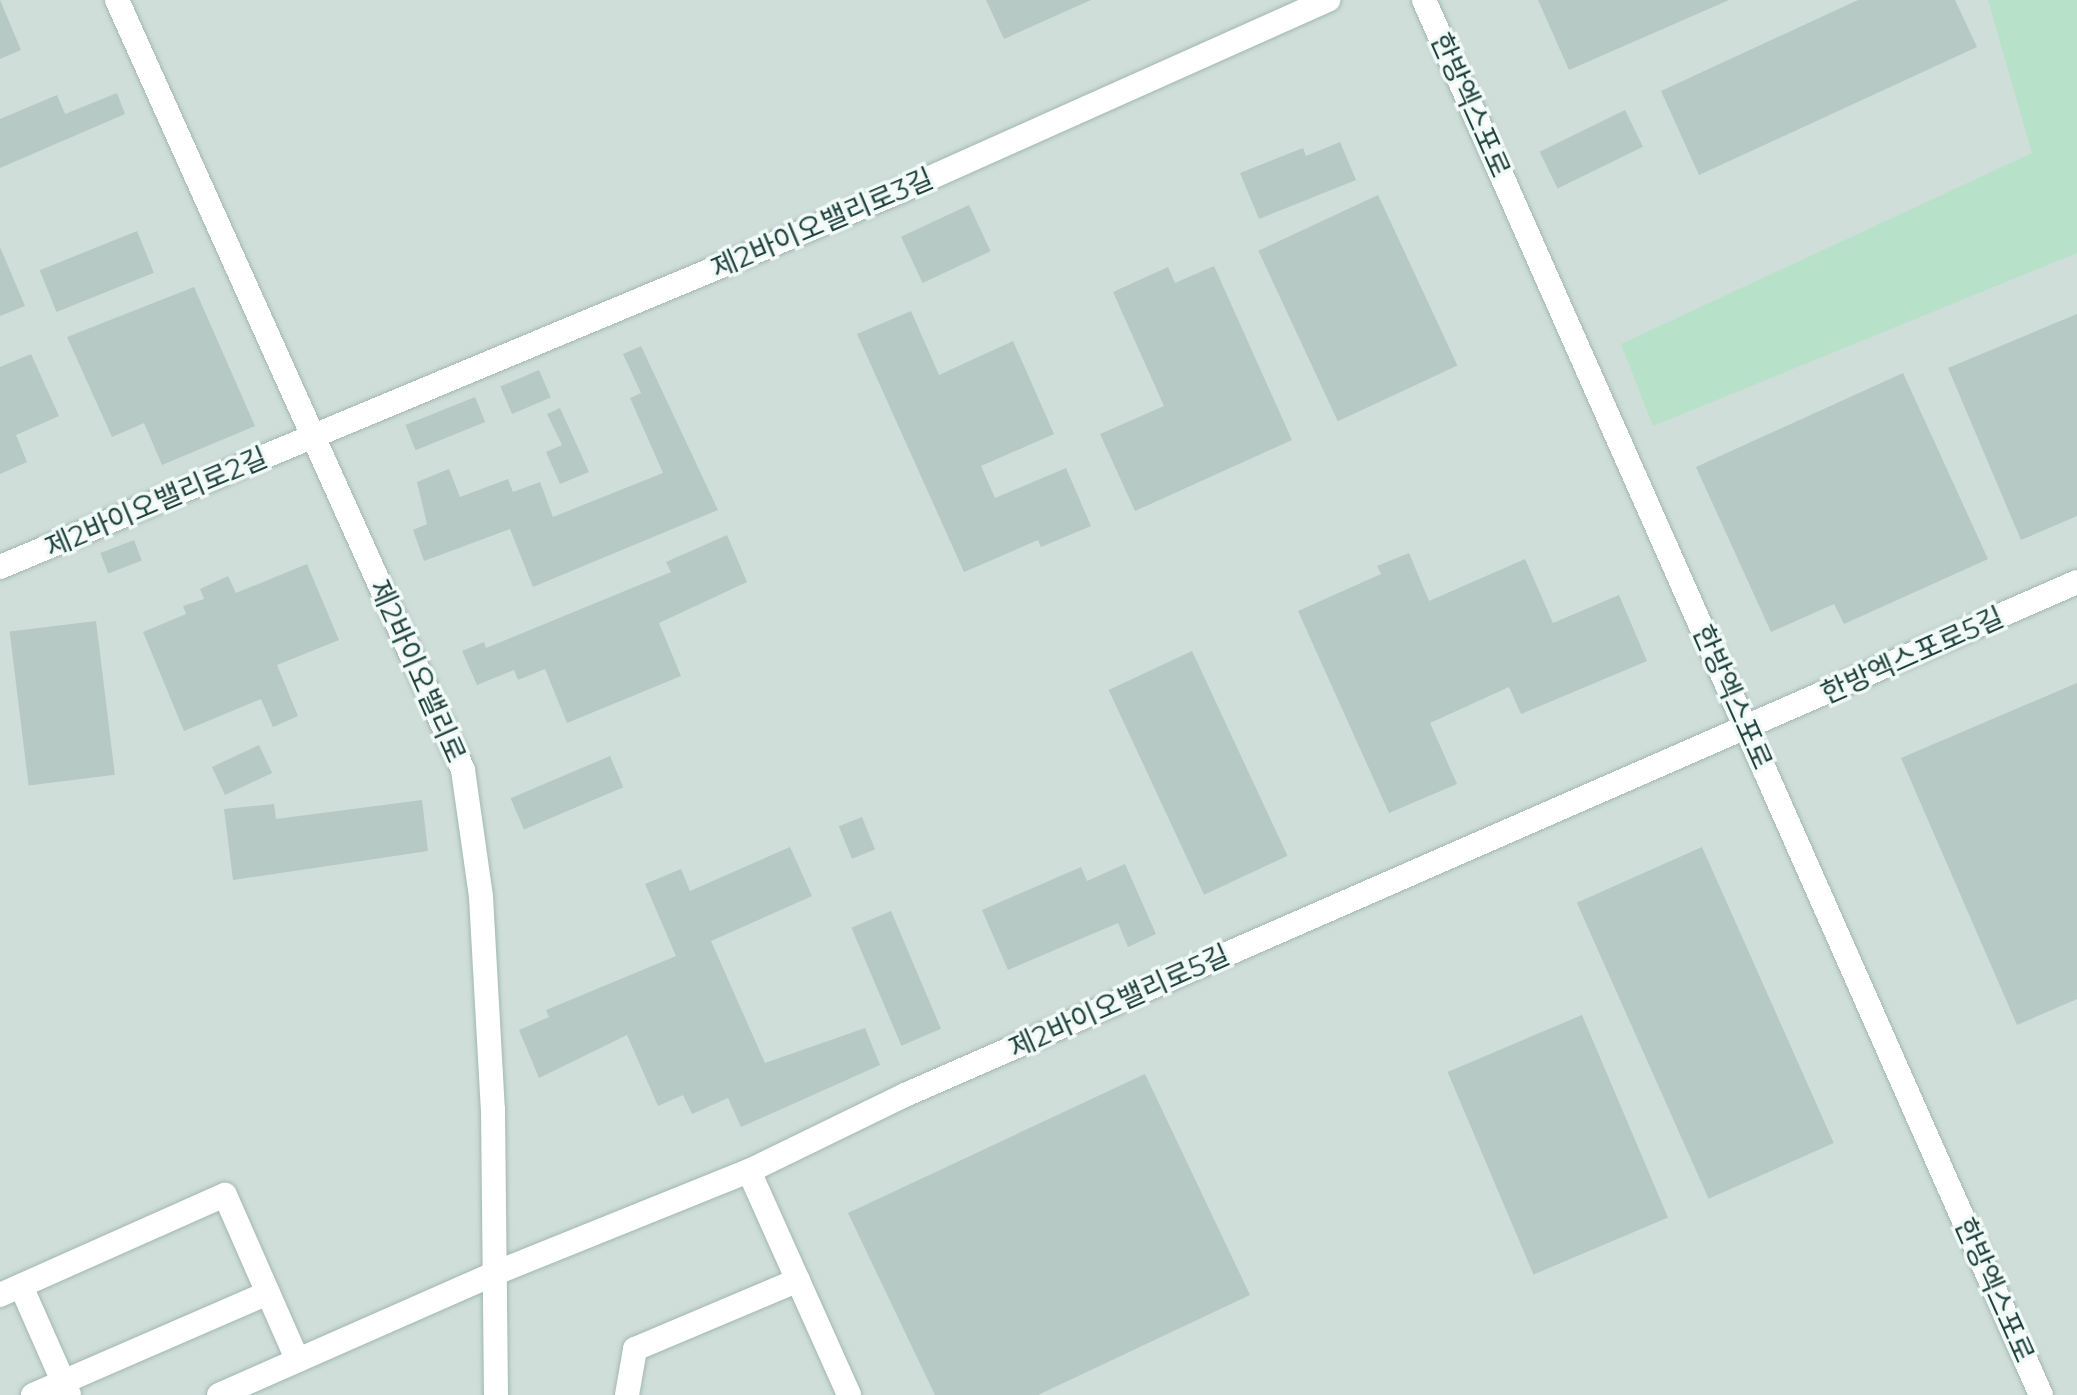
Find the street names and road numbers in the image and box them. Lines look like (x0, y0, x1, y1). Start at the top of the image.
street label: 한방엑스포로 (1424, 28, 1518, 182)
street label: 제2바이오밸리로3길 (706, 161, 938, 285)
street label: 제2바이오밸리로2길 (40, 440, 272, 564)
street label: 제2바이오밸리로 (363, 575, 473, 767)
street label: 한방엑스포로5길 (1816, 600, 2008, 710)
street label: 한방엑스포로 (1686, 620, 1780, 774)
street label: 제2바이오밸리로5길 (1004, 937, 1234, 1065)
street label: 한방엑스포로 (1948, 1213, 2042, 1367)

